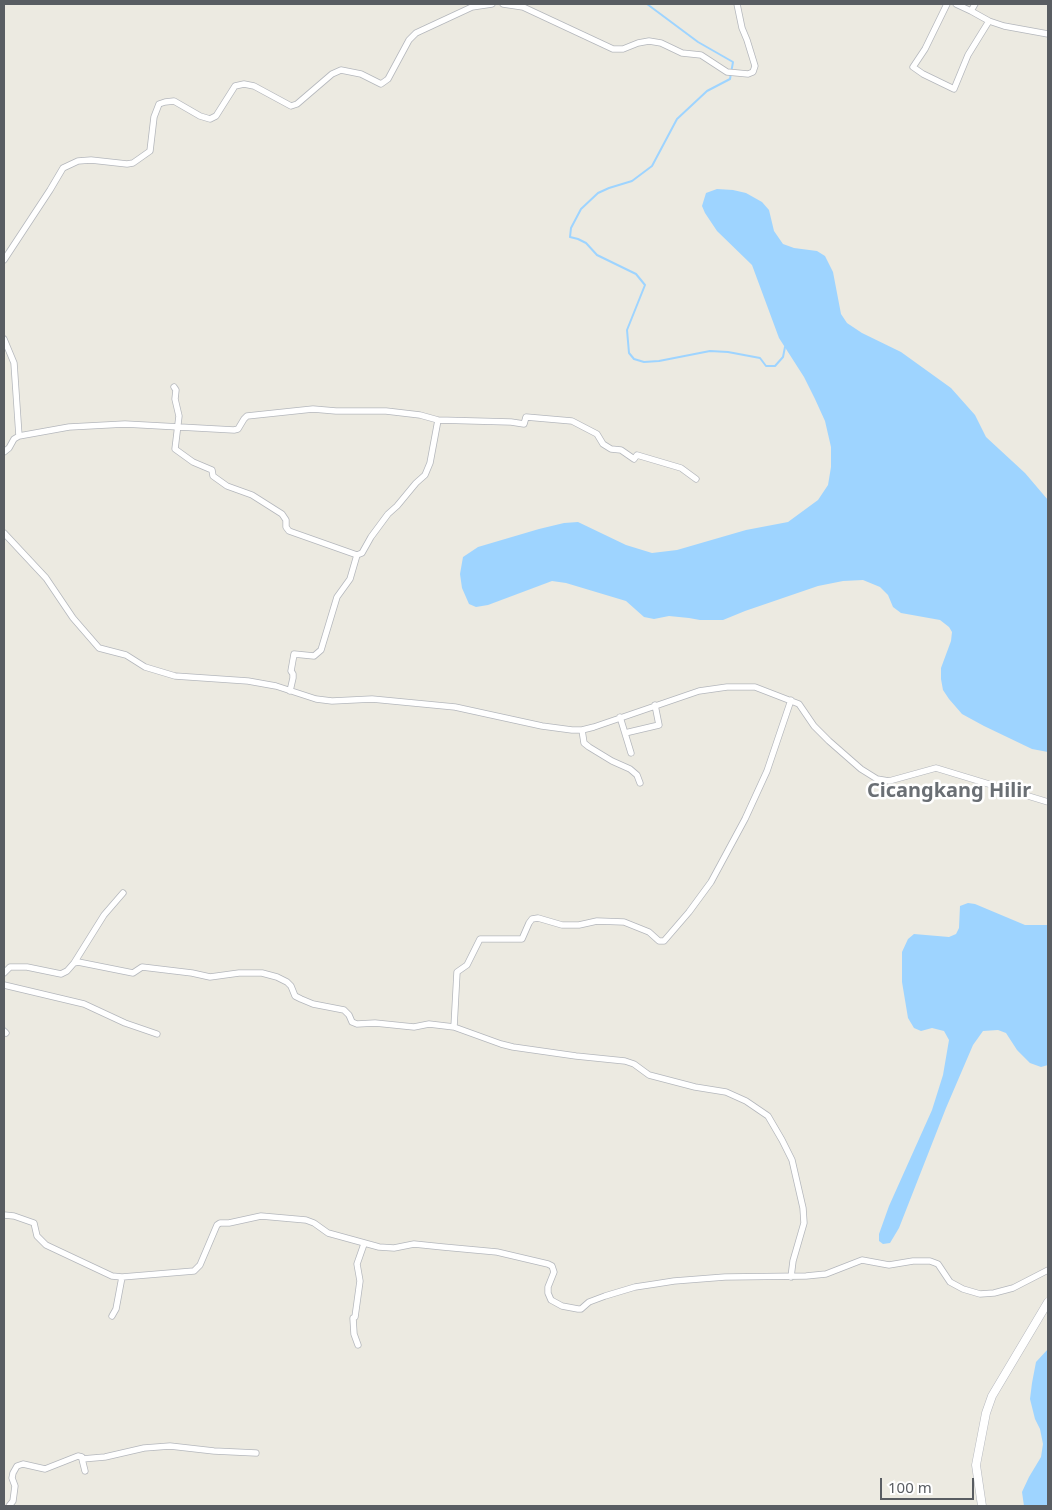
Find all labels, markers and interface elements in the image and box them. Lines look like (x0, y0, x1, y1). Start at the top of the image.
district label: Cicangkang Hilir (867, 779, 1031, 803)
scale bar (882, 1468, 976, 1500)
text: 100 m (888, 1477, 932, 1497)

